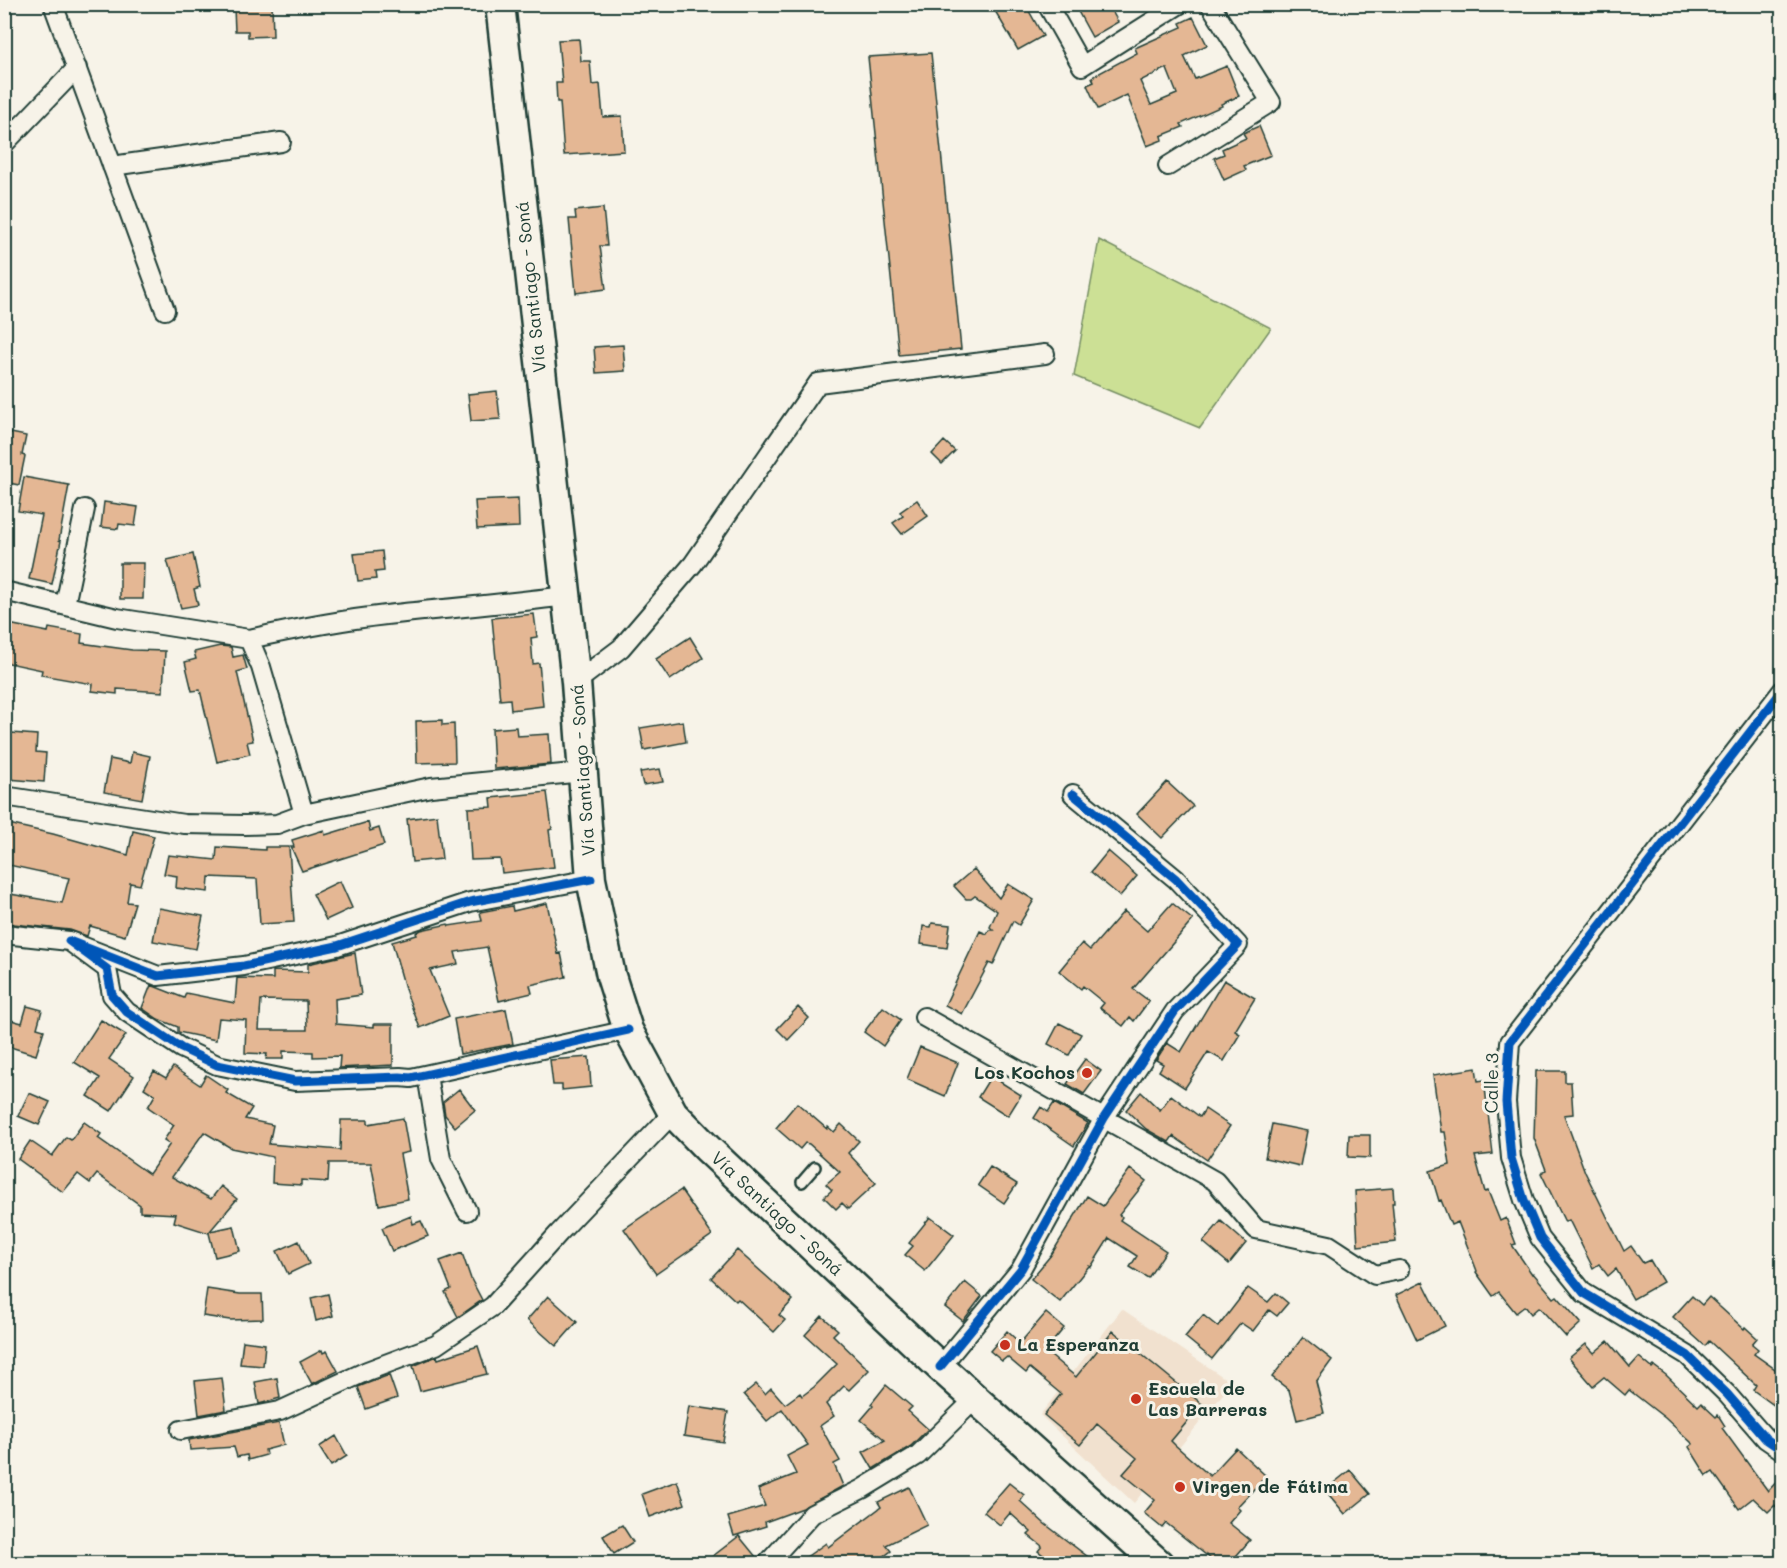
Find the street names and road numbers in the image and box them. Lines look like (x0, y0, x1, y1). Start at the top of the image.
street label: Vía Santiago - Soná (509, 200, 551, 374)
street label: Vía Santiago - Soná (564, 683, 600, 857)
street label: Calle 3 (1478, 1052, 1504, 1113)
street label: Vía Santiago - Soná (706, 1146, 849, 1281)

